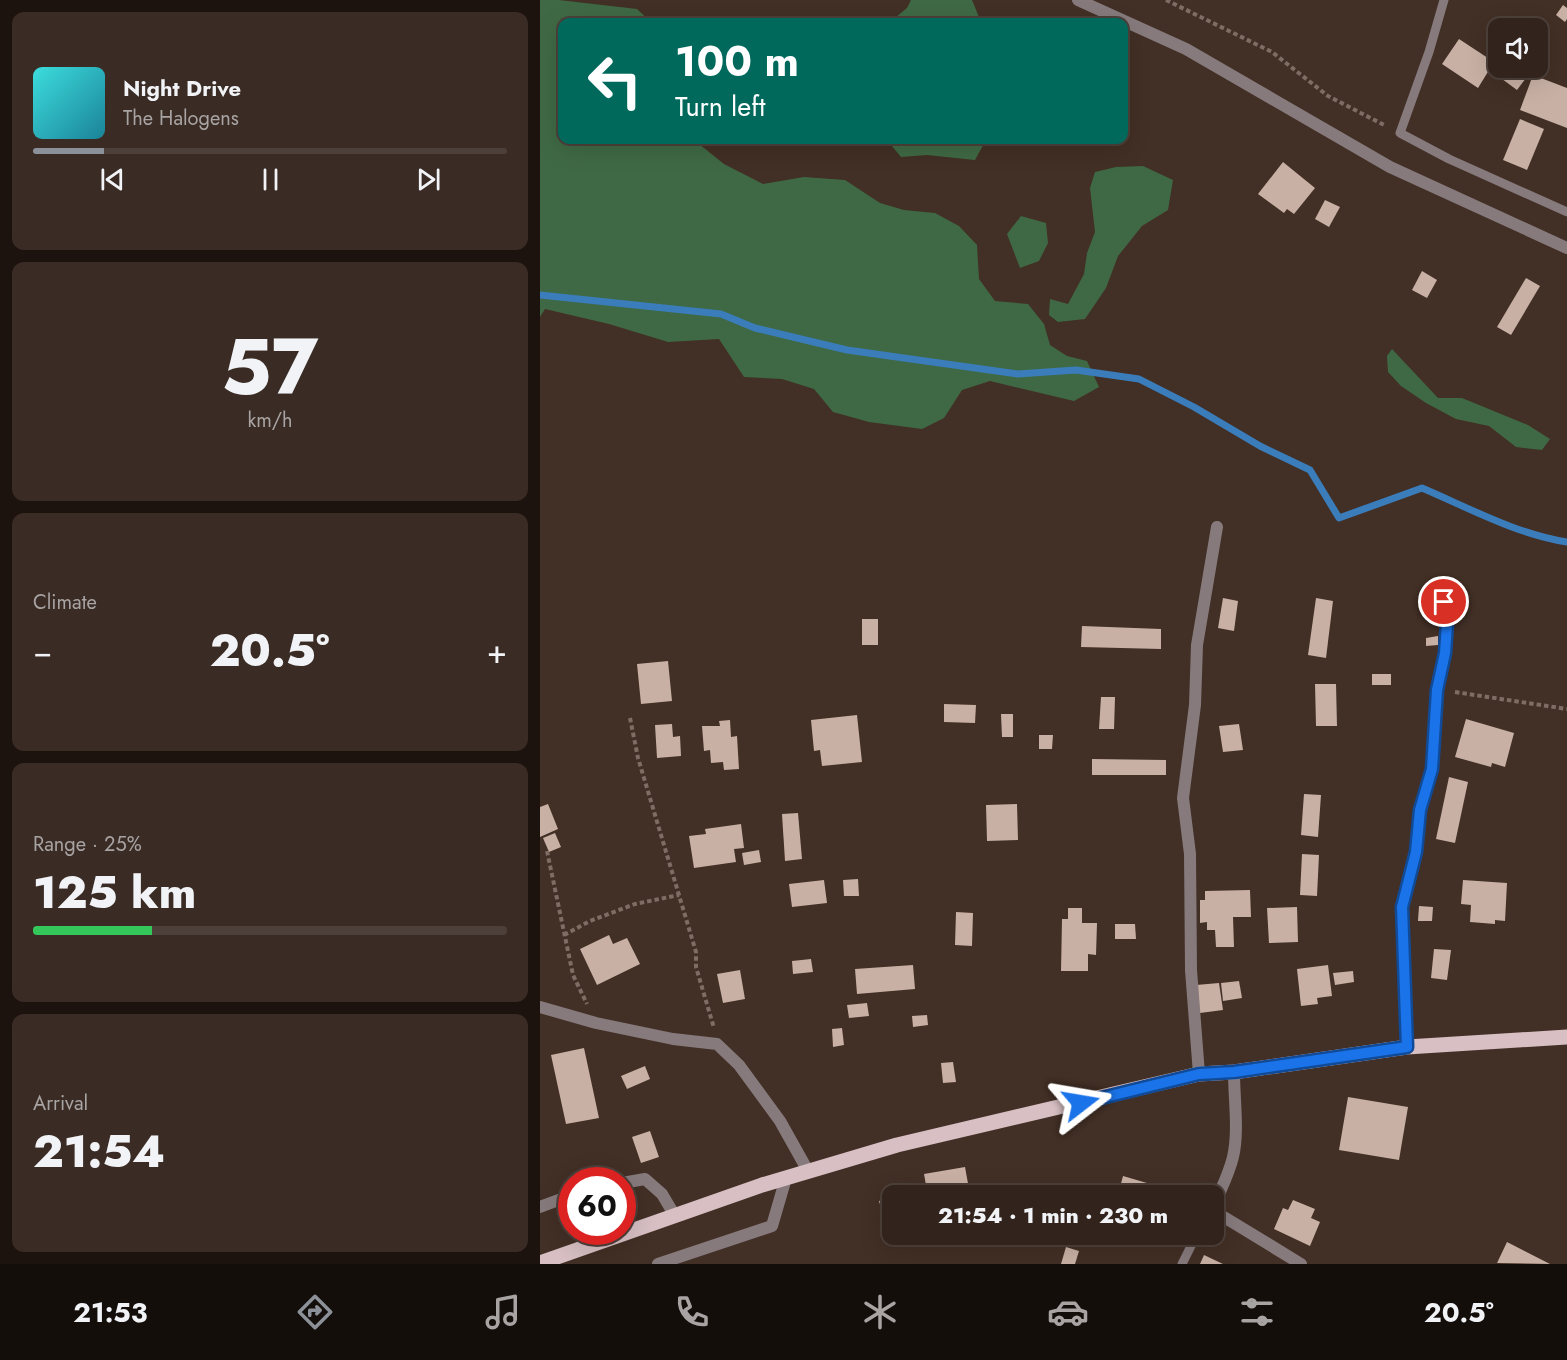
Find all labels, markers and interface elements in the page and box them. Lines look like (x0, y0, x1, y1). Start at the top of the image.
map controls (1488, 18, 1548, 78)
button: sound (1488, 18, 1548, 78)
text: 100 m (675, 31, 799, 92)
icon: left (576, 42, 654, 120)
text: Night Drive (123, 72, 241, 104)
text: Turn left (675, 87, 765, 126)
text: The Halogens (123, 104, 239, 133)
icon: previous (96, 163, 129, 196)
icon: pause (254, 163, 287, 196)
icon: next (412, 163, 445, 196)
text: 57 (221, 311, 319, 423)
text: km/h (247, 406, 293, 435)
pin (1418, 576, 1469, 627)
icon: arrive (1427, 585, 1460, 618)
text: Climate (33, 588, 97, 617)
text: 20.5° (210, 618, 330, 683)
text: − (33, 628, 52, 675)
text: + (487, 628, 507, 675)
text: Range · 25% (33, 830, 142, 859)
text: 125 km (33, 860, 196, 925)
position arrow (1049, 1071, 1113, 1135)
text: Arrival (33, 1089, 88, 1118)
text: 21:54 (33, 1119, 165, 1184)
speed limit sign: 60 (558, 1167, 636, 1245)
text: 21:54 · 1 min · 230 m (938, 1199, 1168, 1231)
icon: directions (294, 1291, 336, 1333)
icon: music (482, 1291, 524, 1333)
icon: phone (671, 1291, 713, 1333)
icon: climate (859, 1291, 901, 1333)
icon: car (1047, 1291, 1089, 1333)
icon: filters (1236, 1291, 1278, 1333)
text: 21:53 (73, 1293, 148, 1332)
text: 20.5° (1424, 1293, 1494, 1332)

